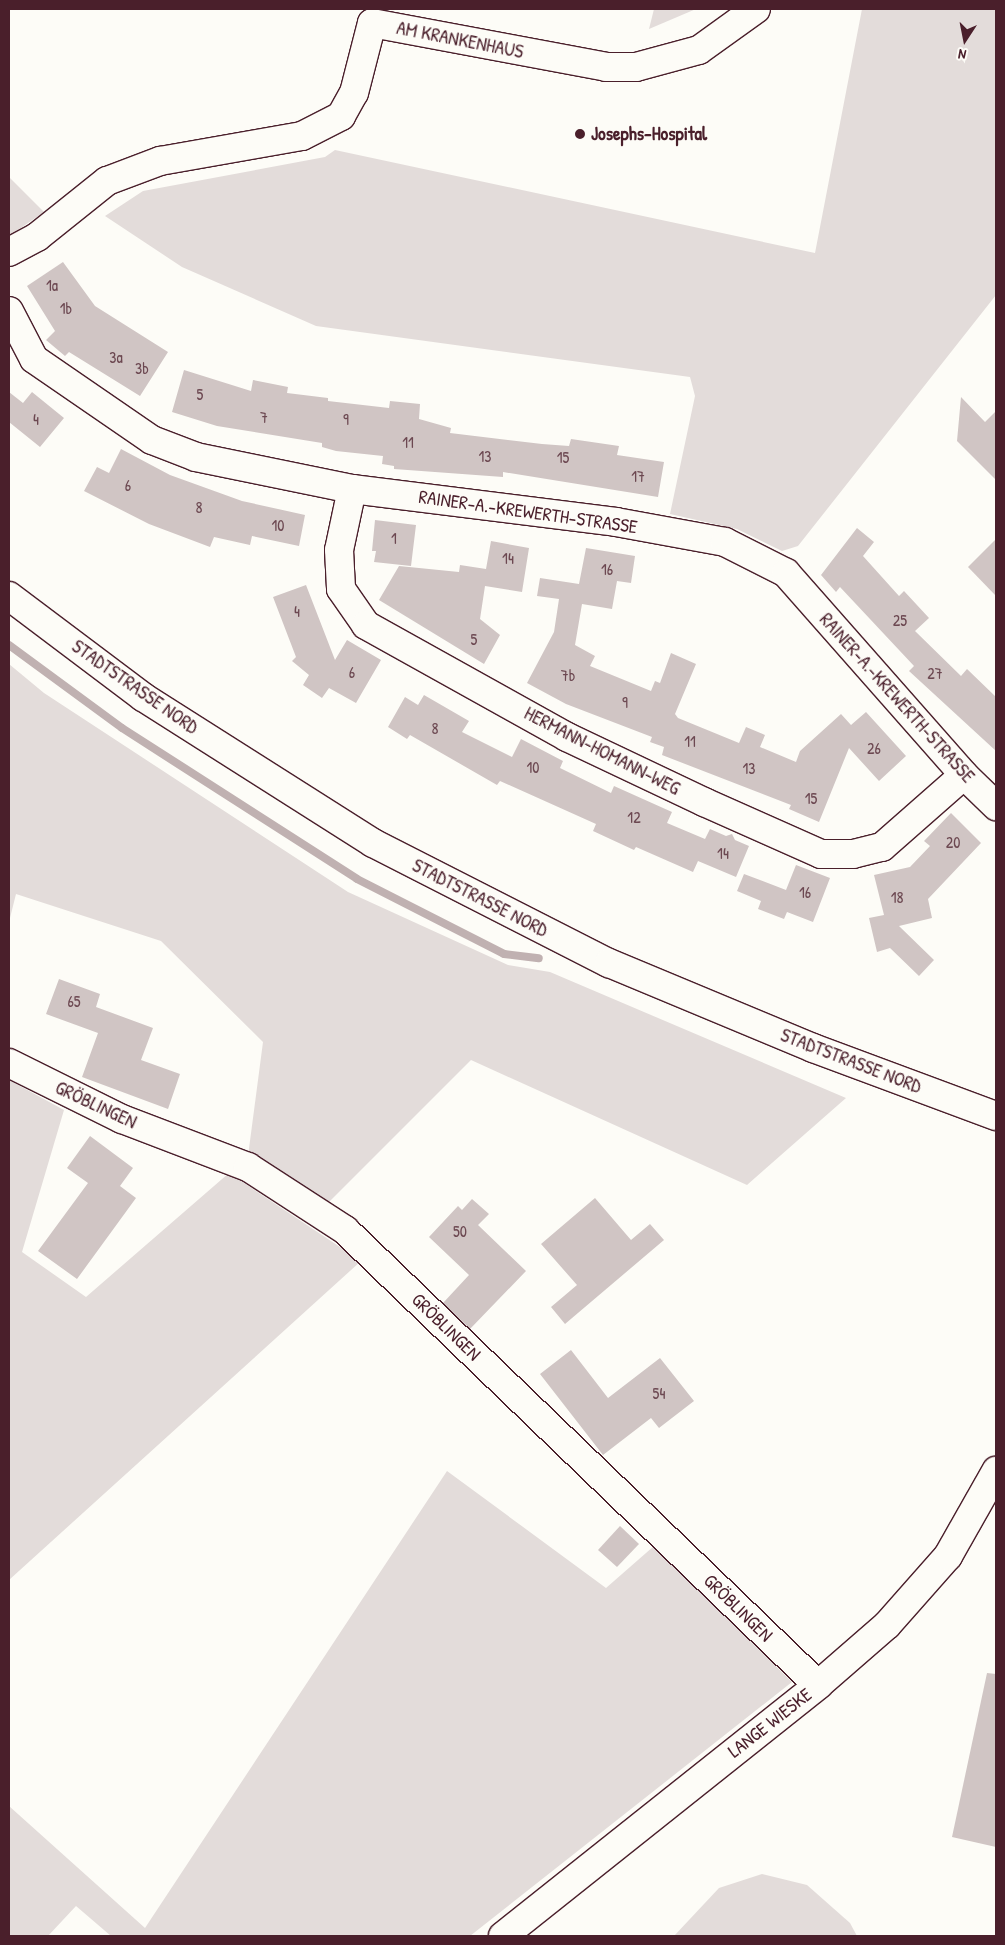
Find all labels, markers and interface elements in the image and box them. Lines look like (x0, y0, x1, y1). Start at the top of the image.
north arrow (940, 15, 990, 65)
street label: AM KRANKENHAUS (395, 17, 525, 63)
text: N (957, 45, 968, 65)
place label: Josephs-Hospital (591, 123, 707, 145)
marker: Josephs-Hospital (573, 127, 587, 141)
house number: 1a (46, 275, 58, 295)
house number: 1b (60, 298, 72, 318)
house number: 3a (109, 347, 123, 367)
house number: 3b (135, 358, 149, 378)
house number: 5 (197, 384, 203, 404)
house number: 7 (260, 407, 268, 427)
house number: 4 (33, 409, 39, 429)
house number: 9 (343, 409, 349, 429)
house number: 11 (402, 432, 414, 452)
house number: 13 (479, 446, 491, 466)
house number: 15 (557, 447, 569, 467)
house number: 17 (631, 466, 645, 486)
house number: 6 (125, 475, 131, 495)
street label: RAINER-A.-KREWERTH-STRASSE (417, 485, 639, 539)
house number: 8 (196, 497, 202, 517)
house number: 10 (272, 515, 284, 535)
house number: 1 (391, 528, 397, 548)
house number: 14 (502, 548, 514, 568)
house number: 16 (601, 559, 613, 579)
house number: 4 (294, 601, 300, 621)
street label: RAINER-A.-KREWERTH-STRASSE (815, 608, 979, 788)
house number: 25 (893, 610, 907, 630)
house number: 5 (471, 629, 477, 649)
street label: STADTSTRASSE NORD (67, 635, 203, 739)
house number: 6 (349, 662, 355, 682)
house number: 27 (927, 663, 943, 683)
house number: 7b (561, 665, 575, 685)
house number: 9 (622, 692, 628, 712)
street label: HERMANN-HOMANN-WEG (520, 702, 684, 800)
house number: 8 (432, 718, 438, 738)
house number: 11 (684, 731, 696, 751)
house number: 26 (867, 738, 881, 758)
house number: 10 (527, 757, 539, 777)
house number: 13 (743, 758, 755, 778)
house number: 15 (805, 788, 817, 808)
house number: 12 (627, 807, 641, 827)
house number: 20 (946, 832, 960, 852)
house number: 14 (717, 843, 729, 863)
street label: STADTSTRASSE NORD (409, 854, 551, 942)
house number: 16 (799, 882, 811, 902)
house number: 18 (891, 887, 903, 907)
house number: 65 (67, 991, 81, 1011)
street label: STADTSTRASSE NORD (777, 1024, 925, 1098)
street label: GRÖBLINGEN (52, 1076, 140, 1134)
house number: 50 (453, 1221, 467, 1241)
street label: GRÖBLINGEN (407, 1289, 485, 1365)
house number: 54 (653, 1383, 665, 1403)
street label: GRÖBLINGEN (699, 1570, 777, 1646)
street label: LANGE WIESKE (724, 1683, 816, 1763)

